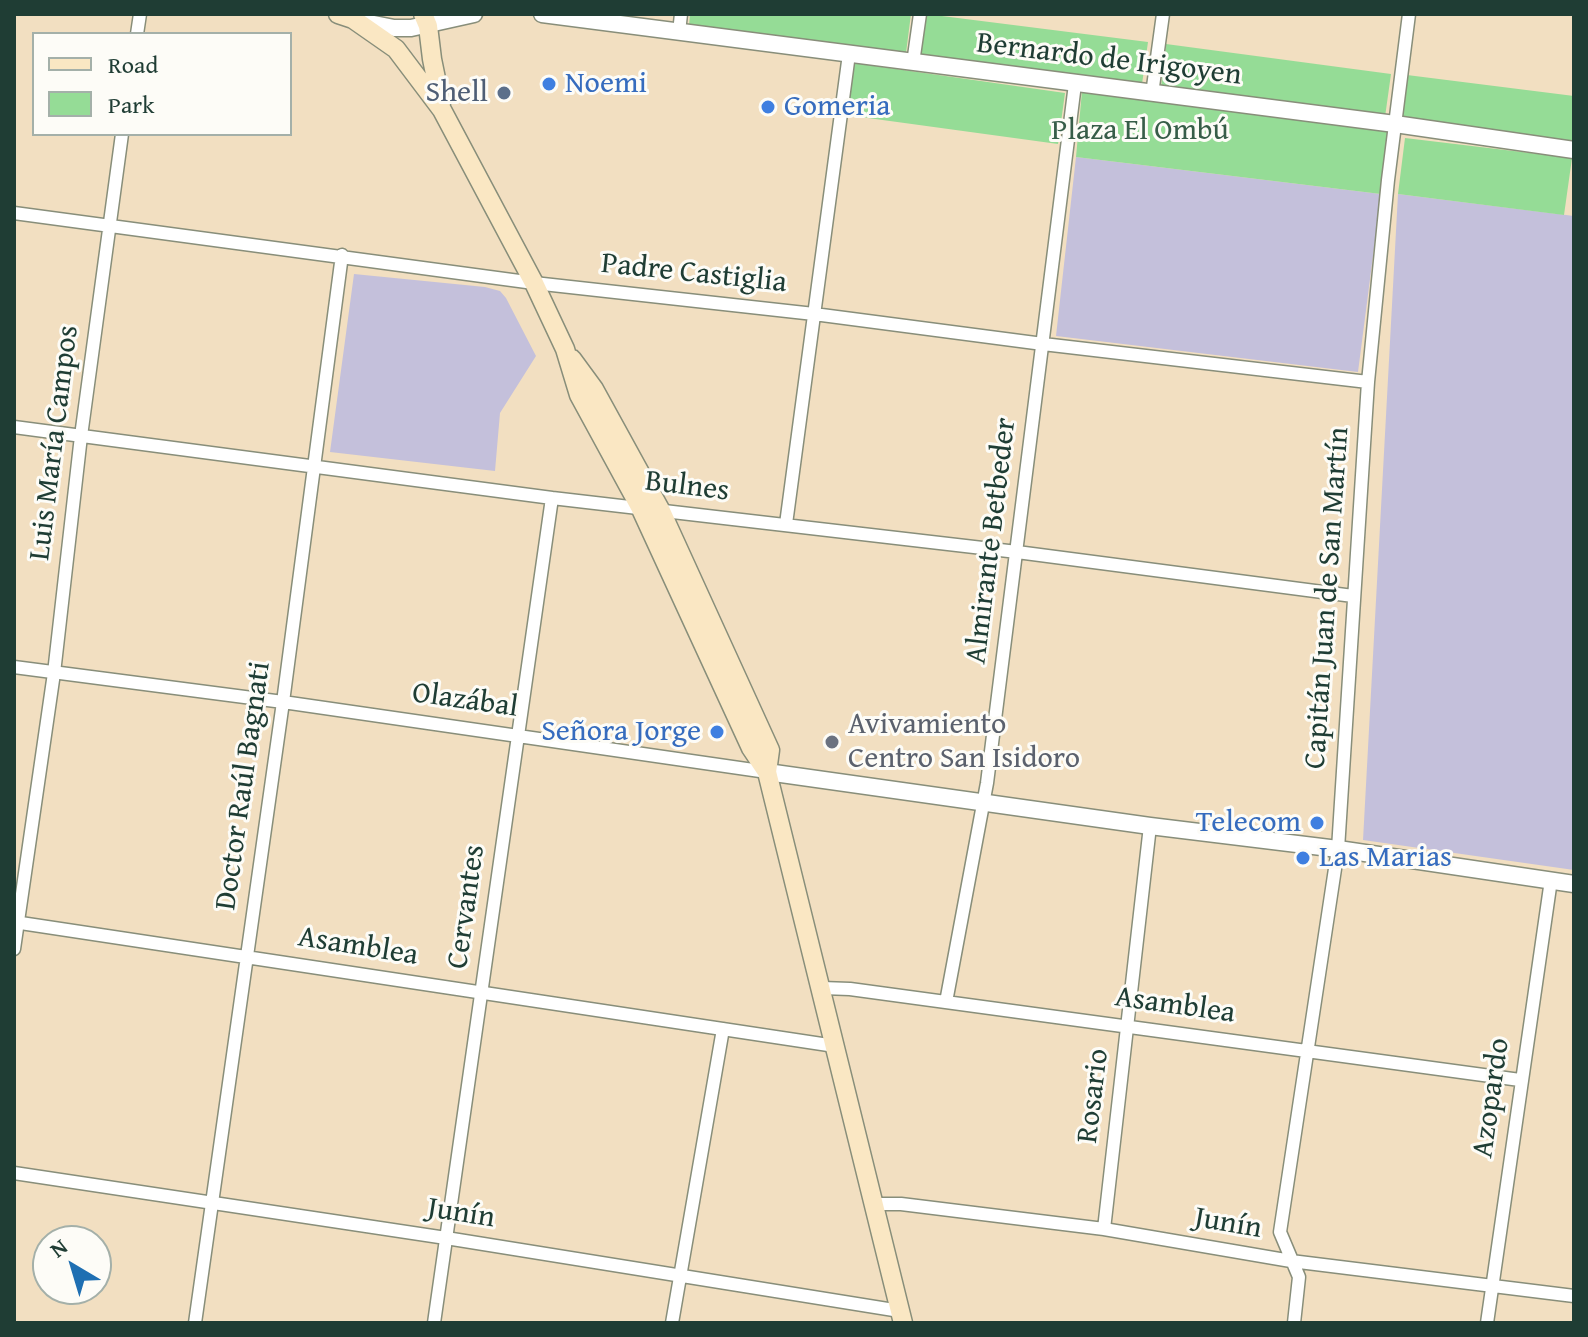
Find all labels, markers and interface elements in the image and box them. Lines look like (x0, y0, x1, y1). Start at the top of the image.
street label: Bernardo de Irigoyen (974, 26, 1244, 94)
legend (32, 32, 292, 136)
text: Road (108, 47, 158, 82)
place label: Noemi (565, 66, 647, 102)
place label: Shell (426, 75, 488, 111)
marker: Noemi (540, 75, 558, 93)
marker: Shell (495, 84, 513, 102)
text: Park (108, 87, 154, 122)
place label: Gomeria (784, 89, 891, 125)
marker: Gomeria (759, 98, 777, 116)
park label: Plaza El Ombú (1051, 113, 1229, 149)
street label: Padre Castiglia (599, 246, 789, 302)
street label: Luis María Campos (23, 323, 87, 563)
street label: Almirante Betbeder (959, 416, 1025, 666)
street label: Capitán Juan de San Martín (1298, 426, 1358, 770)
street label: Bulnes (643, 464, 731, 510)
street label: Doctor Raúl Bagnati (209, 659, 279, 913)
street label: Olazábal (410, 676, 520, 726)
place label: Avivamiento Centro San Isidoro (848, 707, 1080, 778)
place label: Señora Jorge (541, 714, 701, 750)
marker: Señora Jorge (708, 723, 726, 741)
marker: Avivamiento Centro San Isidoro (823, 733, 841, 751)
place label: Telecom (1196, 805, 1301, 841)
marker: Telecom (1308, 814, 1326, 832)
place label: Las Marias (1319, 840, 1452, 876)
street label: Cervantes (440, 843, 494, 971)
marker: Las Marias (1294, 849, 1312, 867)
street label: Asamblea (295, 920, 421, 974)
street label: Asamblea (1113, 980, 1237, 1032)
street label: Azopardo (1466, 1036, 1518, 1160)
street label: Rosario (1070, 1047, 1118, 1145)
street label: Junín (425, 1191, 497, 1237)
street label: Junín (1191, 1200, 1265, 1248)
north arrow (32, 1225, 112, 1305)
text: N (43, 1231, 74, 1265)

